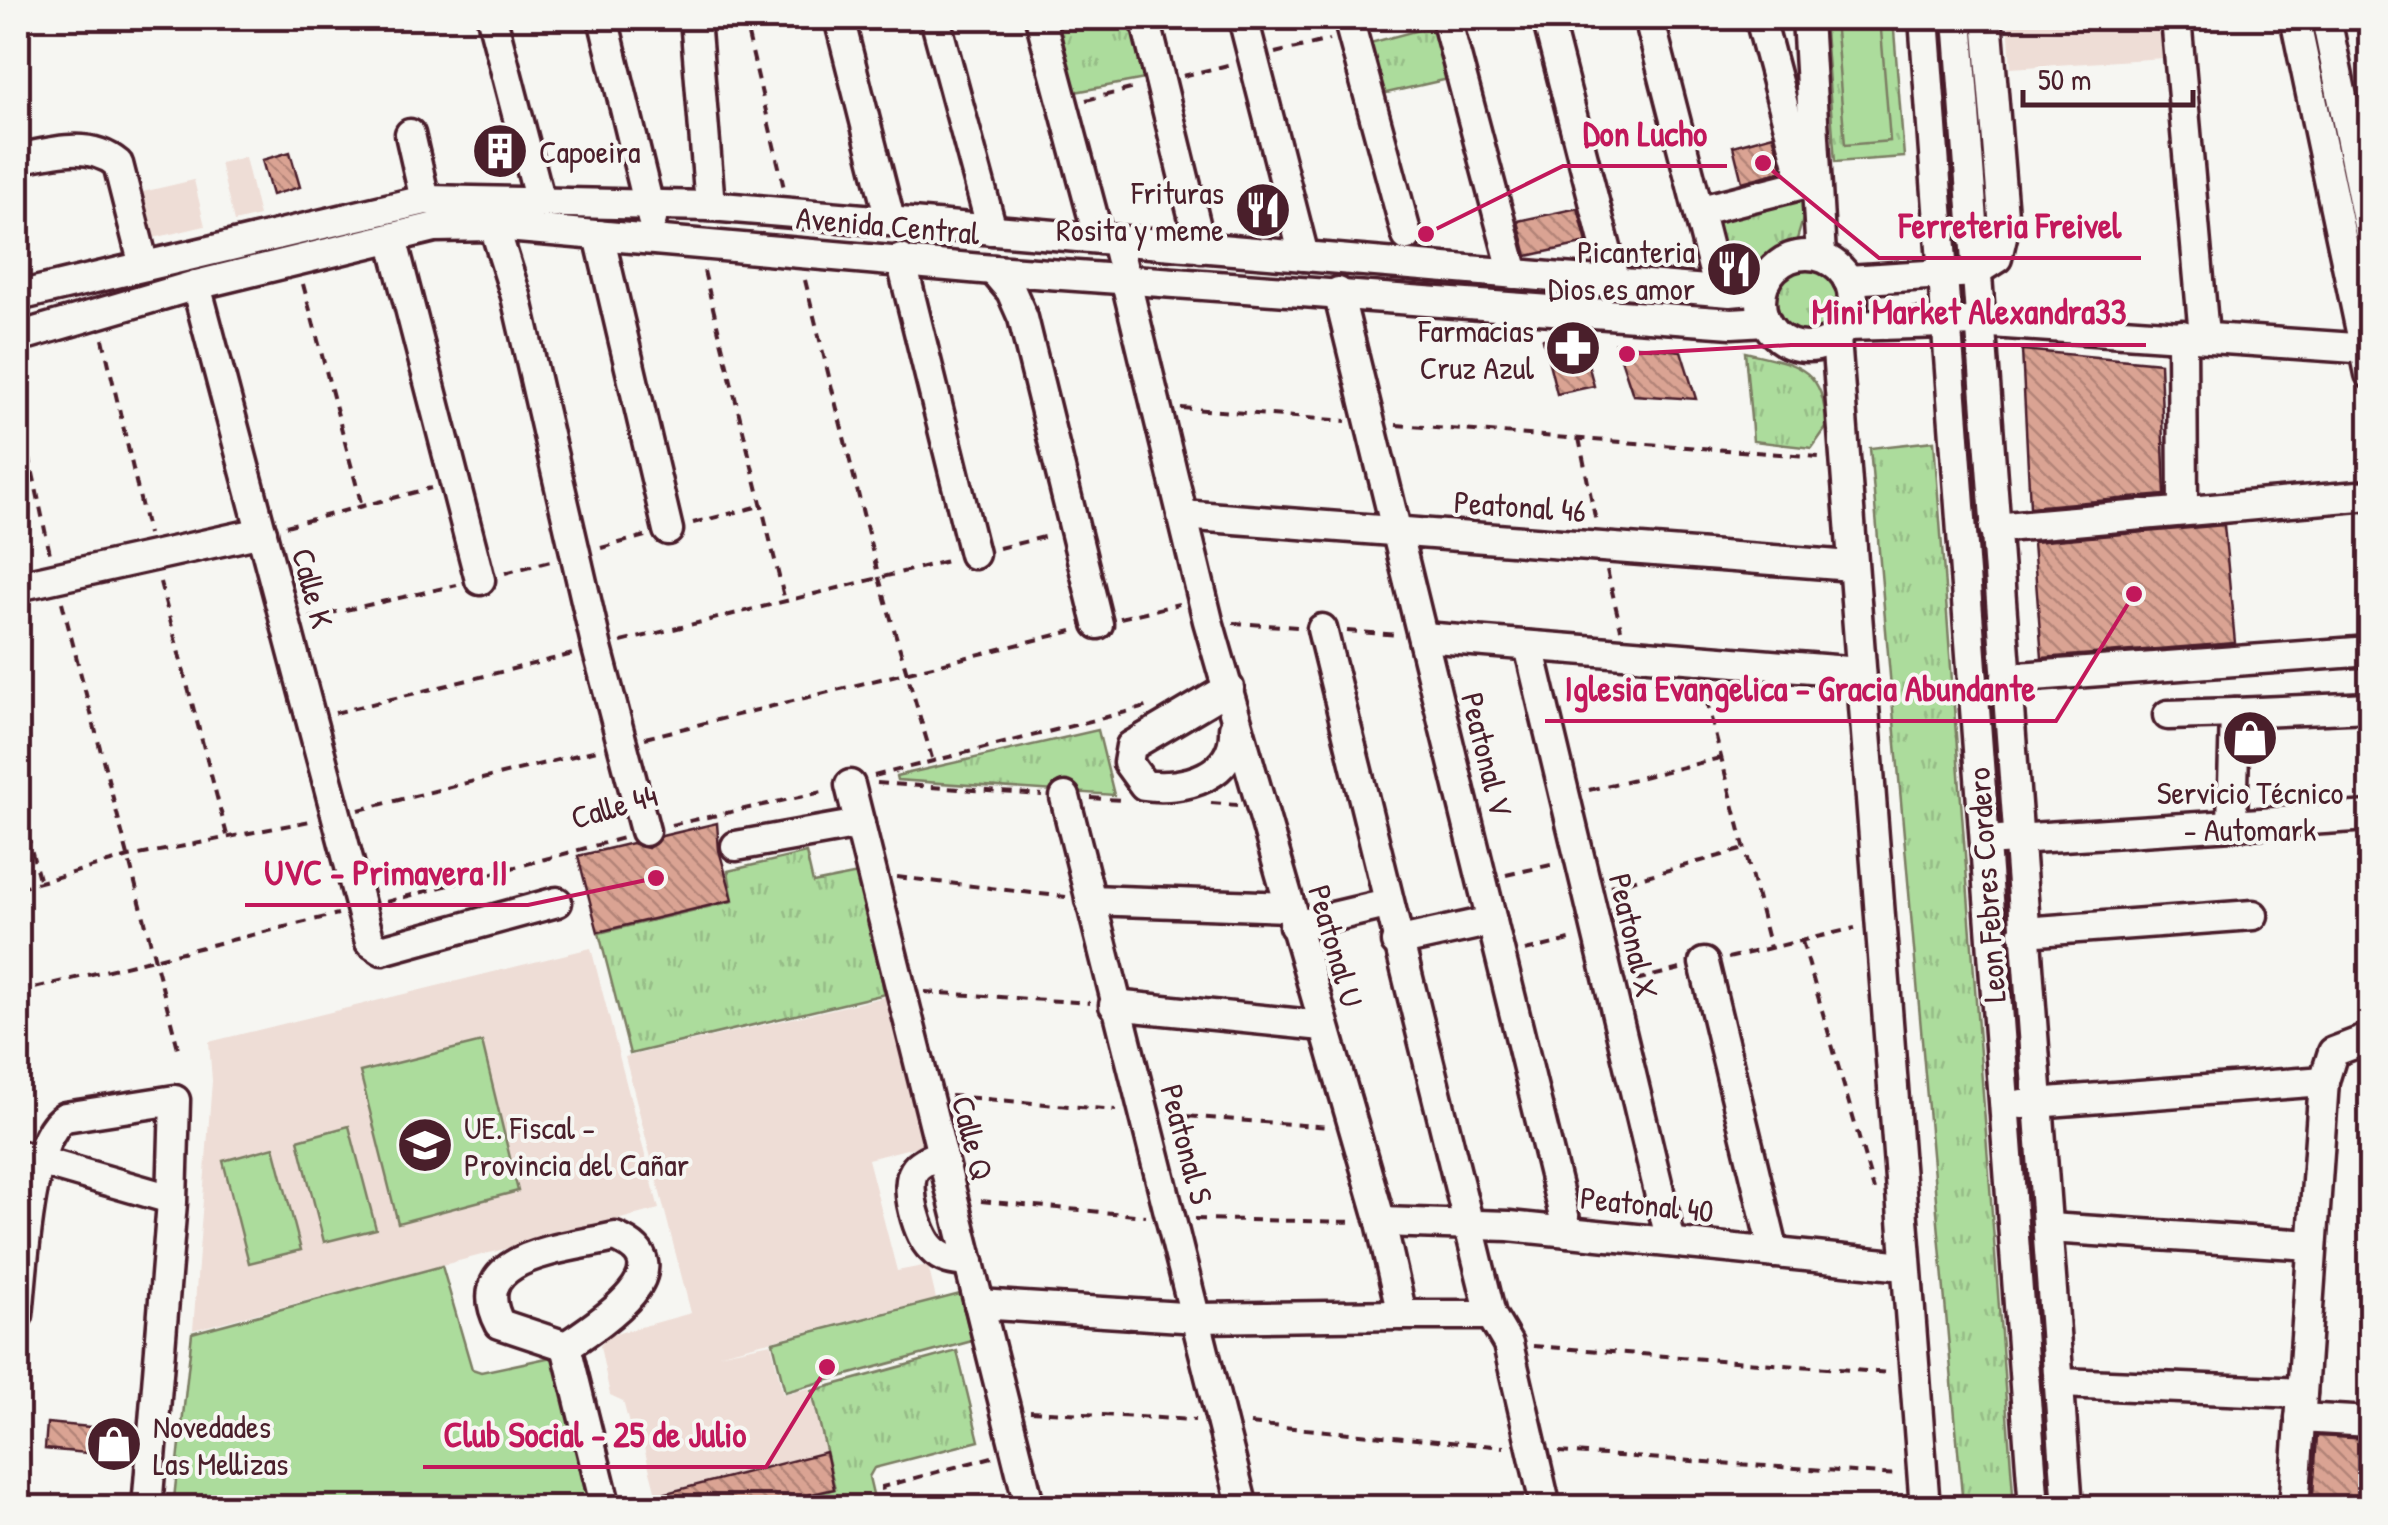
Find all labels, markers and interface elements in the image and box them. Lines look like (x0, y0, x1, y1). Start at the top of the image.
scale bar (2023, 45, 2193, 107)
text: 50 m (2038, 59, 2091, 99)
callout: Don Lucho (1563, 101, 1727, 166)
text: Don Lucho (1583, 110, 1707, 157)
building icon: Capoeira (470, 121, 530, 181)
place label: Capoeira (539, 130, 640, 173)
place label: Frituras Rosita y meme (1056, 171, 1224, 251)
restaurant icon: Frituras Rosita y meme (1233, 180, 1293, 240)
callout: Ferreteria Freivel (1879, 193, 2141, 258)
street label: Avenida Central (794, 196, 982, 254)
text: Ferreteria Freivel (1898, 202, 2122, 249)
place label: Picanteria Dios es amor (1548, 230, 1695, 310)
restaurant icon: Picanteria Dios es amor (1704, 239, 1764, 299)
callout: Mini Market Alexandra33 (1791, 280, 2146, 345)
text: Mini Market Alexandra33 (1812, 288, 2127, 335)
place label: Farmacias Cruz Azul (1417, 309, 1534, 389)
pharmacy icon: Farmacias Cruz Azul (1543, 318, 1603, 378)
street label: Peatonal 46 (1453, 480, 1587, 532)
street label: Calle K (282, 543, 344, 633)
callout: Iglesia Evangelica - Gracia Abundante (1545, 656, 2056, 721)
text: Iglesia Evangelica - Gracia Abundante (1565, 665, 2036, 713)
street label: Peatonal V (1451, 688, 1523, 820)
shop icon: Servicio Técnico - Automark (2220, 708, 2280, 768)
street label: Leon Febres Cordero (1956, 766, 2016, 1004)
place label: Servicio Técnico - Automark (2157, 771, 2343, 851)
street label: Calle 44 (566, 773, 662, 839)
callout: UVC - Primavera II (245, 840, 528, 905)
text: UVC - Primavera II (264, 849, 508, 896)
street label: Peatonal X (1599, 869, 1669, 1003)
street label: Peatonal U (1298, 880, 1374, 1012)
street label: Peatonal S (1150, 1079, 1224, 1209)
street label: Calle Q (942, 1092, 1004, 1184)
place label: UE. Fiscal - Provincia del Cañar (464, 1106, 689, 1186)
school or university icon: UE. Fiscal - Provincia del Cañar (395, 1115, 455, 1175)
street label: Peatonal 40 (1578, 1176, 1716, 1232)
callout: Club Social - 25 de Julio (423, 1402, 766, 1467)
place label: Novedades Las Mellizas (153, 1405, 288, 1485)
text: Club Social - 25 de Julio (444, 1411, 746, 1458)
shop icon: Novedades Las Mellizas (84, 1414, 144, 1474)

